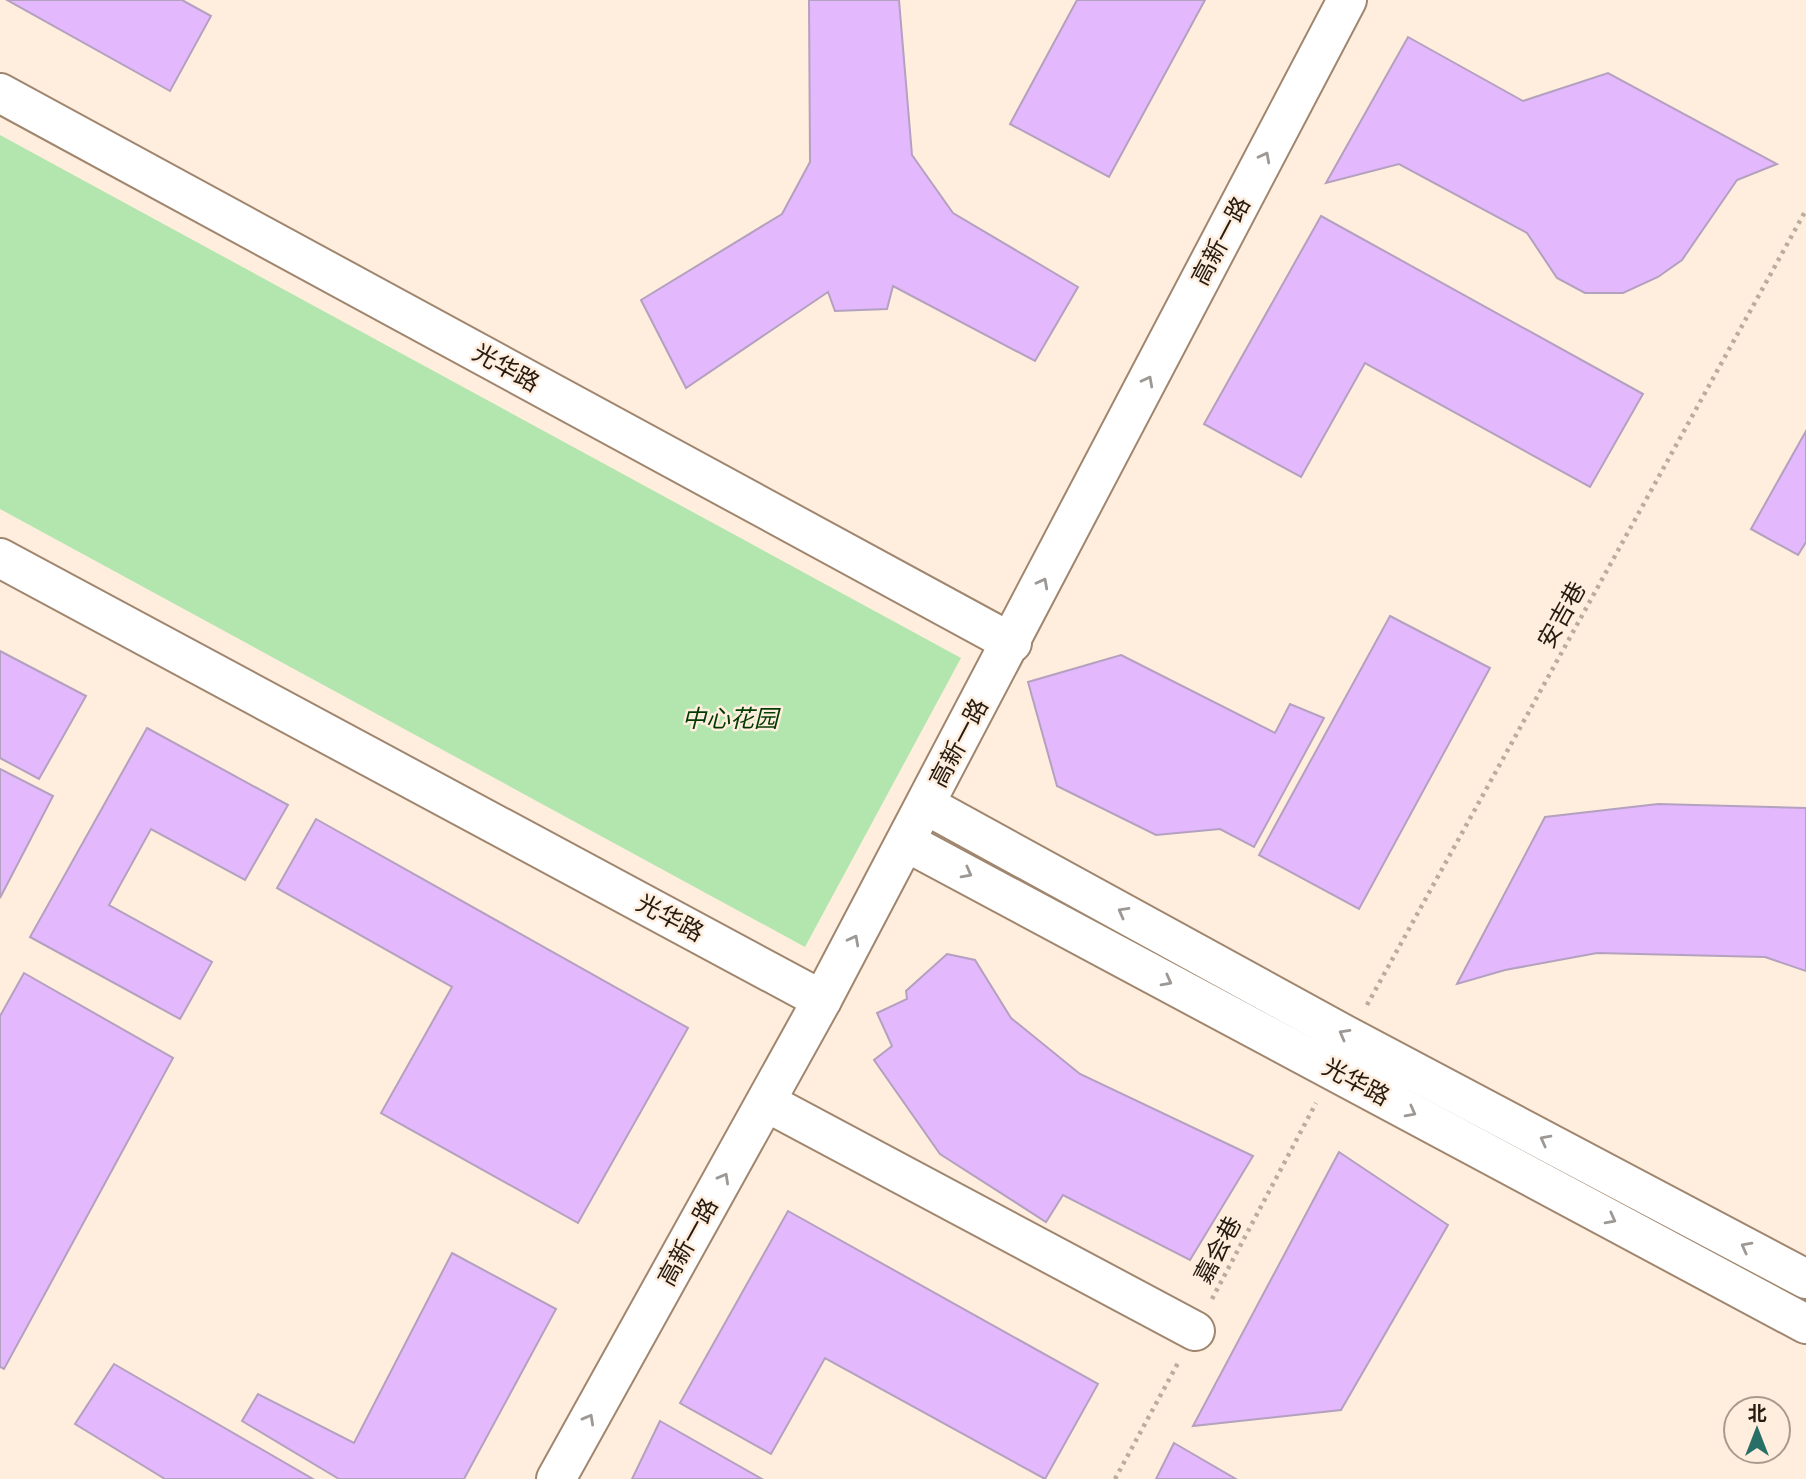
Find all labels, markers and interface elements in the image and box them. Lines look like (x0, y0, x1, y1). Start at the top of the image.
one-way arrow (1257, 152, 1270, 165)
street label: 高新一路 (1181, 189, 1257, 290)
street label: 光华路 (467, 333, 547, 399)
one-way arrow (1140, 376, 1154, 388)
street label: 安吉巷 (1527, 574, 1593, 654)
one-way arrow (1035, 577, 1049, 590)
street label: 高新一路 (919, 691, 995, 792)
park label: 中心花园 (682, 699, 781, 734)
one-way arrow (959, 865, 972, 879)
street label: 光华路 (631, 883, 711, 948)
one-way arrow (1118, 907, 1130, 921)
one-way arrow (846, 935, 860, 947)
one-way arrow (1160, 973, 1172, 986)
one-way arrow (1339, 1028, 1351, 1042)
street label: 光华路 (1317, 1047, 1397, 1112)
one-way arrow (1403, 1104, 1416, 1117)
one-way arrow (1540, 1135, 1552, 1149)
one-way arrow (716, 1173, 729, 1185)
street label: 高新一路 (647, 1190, 724, 1291)
street label: 嘉会巷 (1183, 1209, 1248, 1289)
one-way arrow (1604, 1211, 1616, 1224)
one-way arrow (1741, 1242, 1753, 1255)
north arrow (1722, 1395, 1792, 1465)
text: 北 (1747, 1398, 1767, 1425)
one-way arrow (581, 1414, 594, 1427)

